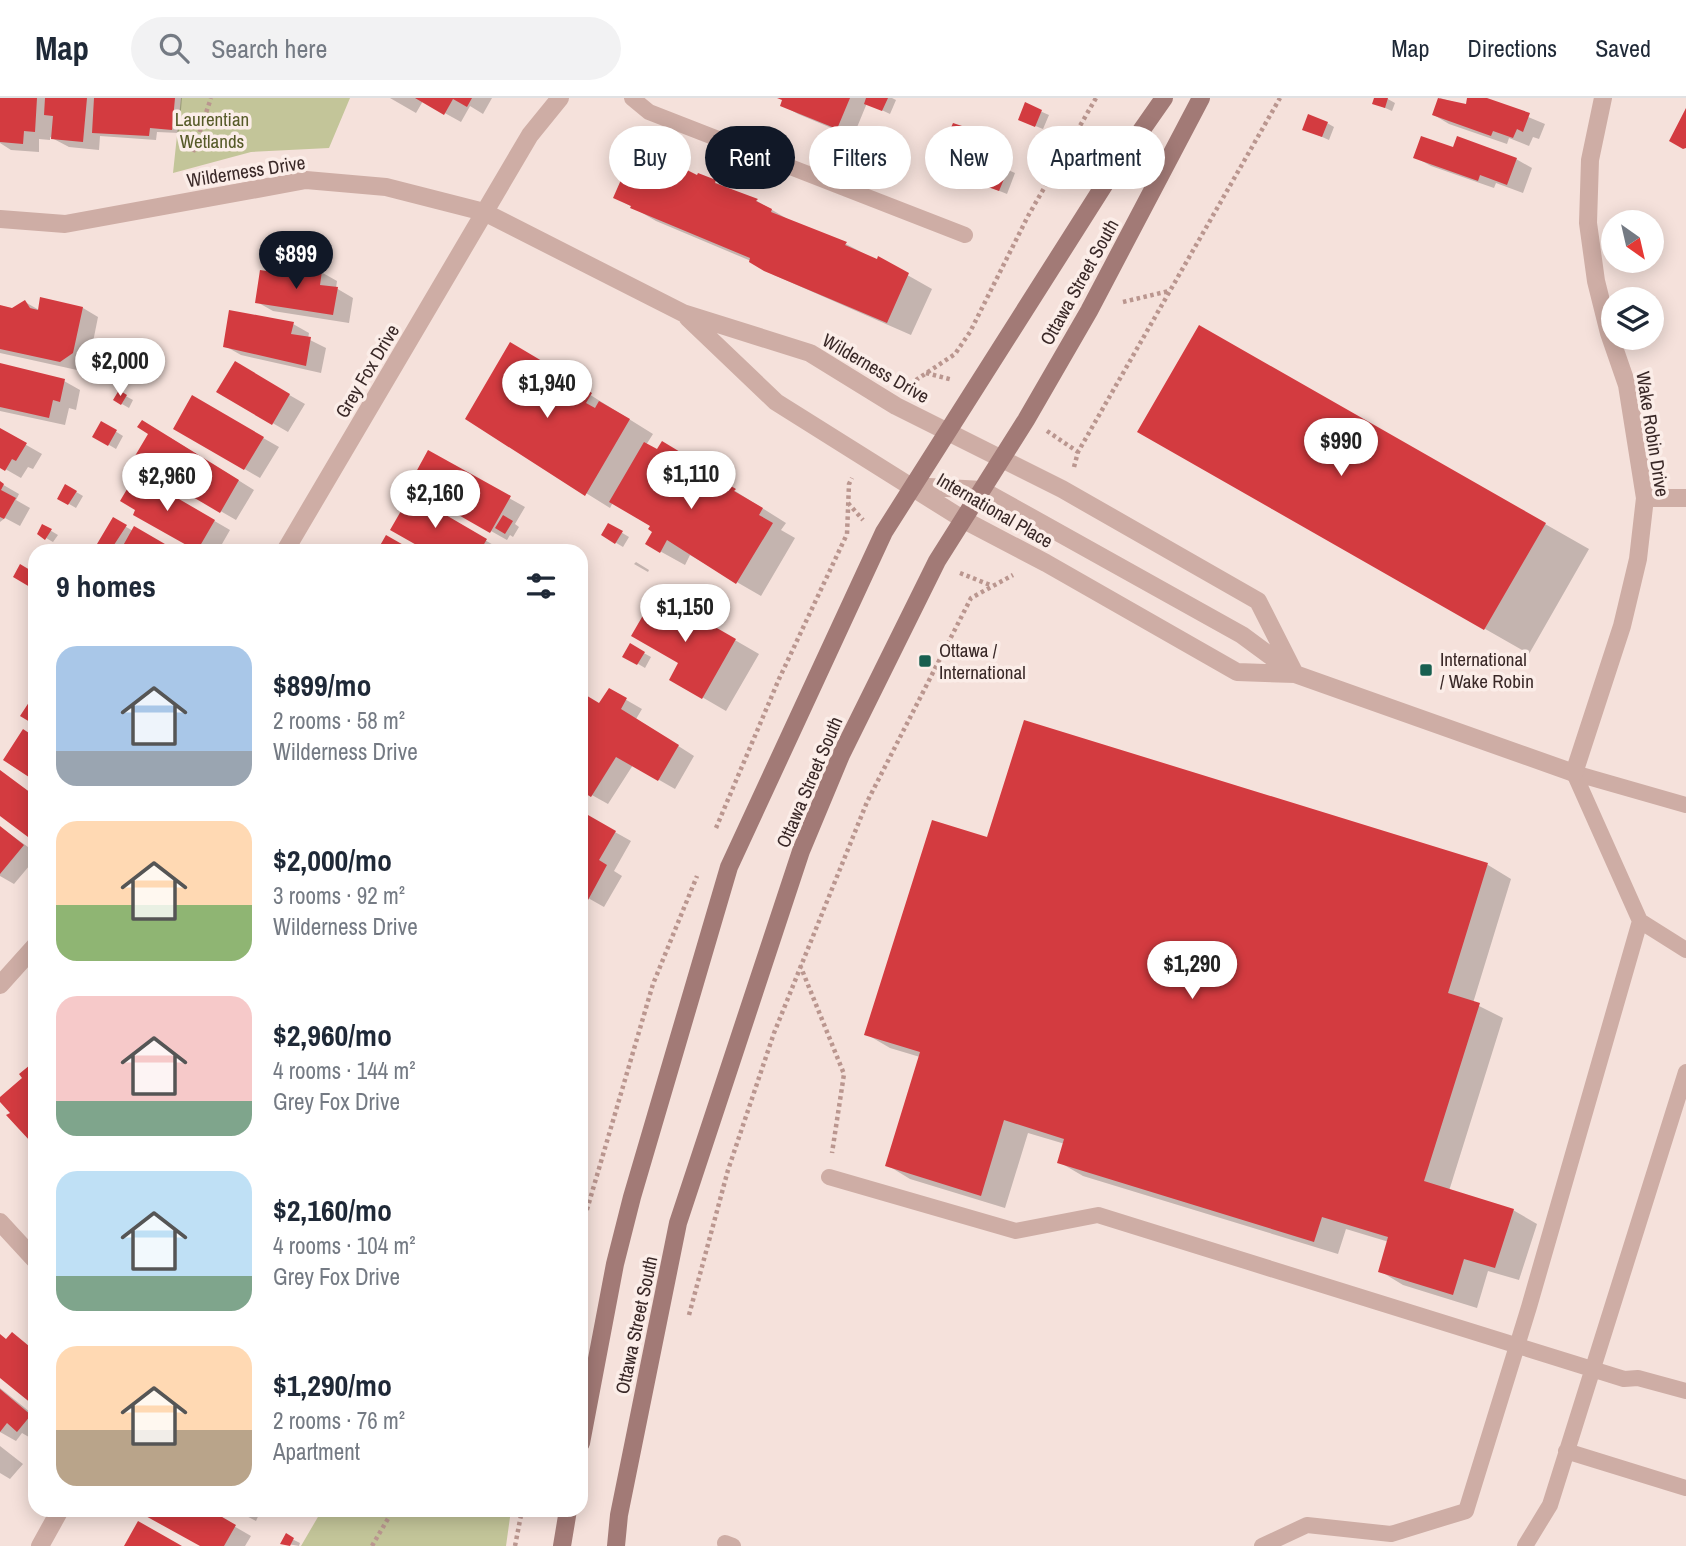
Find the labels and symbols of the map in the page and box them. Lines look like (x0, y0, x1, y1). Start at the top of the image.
park label: Laurentian Wetlands (175, 106, 249, 154)
street label: Wilderness Drive (185, 149, 307, 193)
north arrow (1601, 210, 1664, 273)
street label: Ottawa Street South (1034, 214, 1124, 350)
pin: $899 (255, 232, 337, 291)
street label: Grey Fox Drive (329, 319, 405, 423)
street label: Wilderness Drive (818, 327, 934, 409)
pin: $2,000 (63, 338, 177, 398)
pin: $1,940 (490, 360, 604, 420)
street label: Wake Robin Drive (1630, 369, 1676, 499)
pin: $990 (1300, 418, 1382, 478)
pin: $1,110 (634, 452, 748, 511)
pin: $2,960 (110, 454, 224, 513)
street label: International Place (932, 466, 1058, 554)
pin: $2,160 (378, 470, 492, 530)
pin: $1,150 (628, 584, 742, 644)
place label: Ottawa / International (939, 637, 1026, 685)
place label: International / Wake Robin (1440, 646, 1534, 694)
marker: Ottawa / International (917, 653, 933, 669)
marker: International / Wake Robin (1418, 662, 1434, 678)
street label: Ottawa Street South (770, 712, 848, 852)
pin: $1,290 (1135, 942, 1249, 1001)
street label: Ottawa Street South (609, 1254, 663, 1396)

